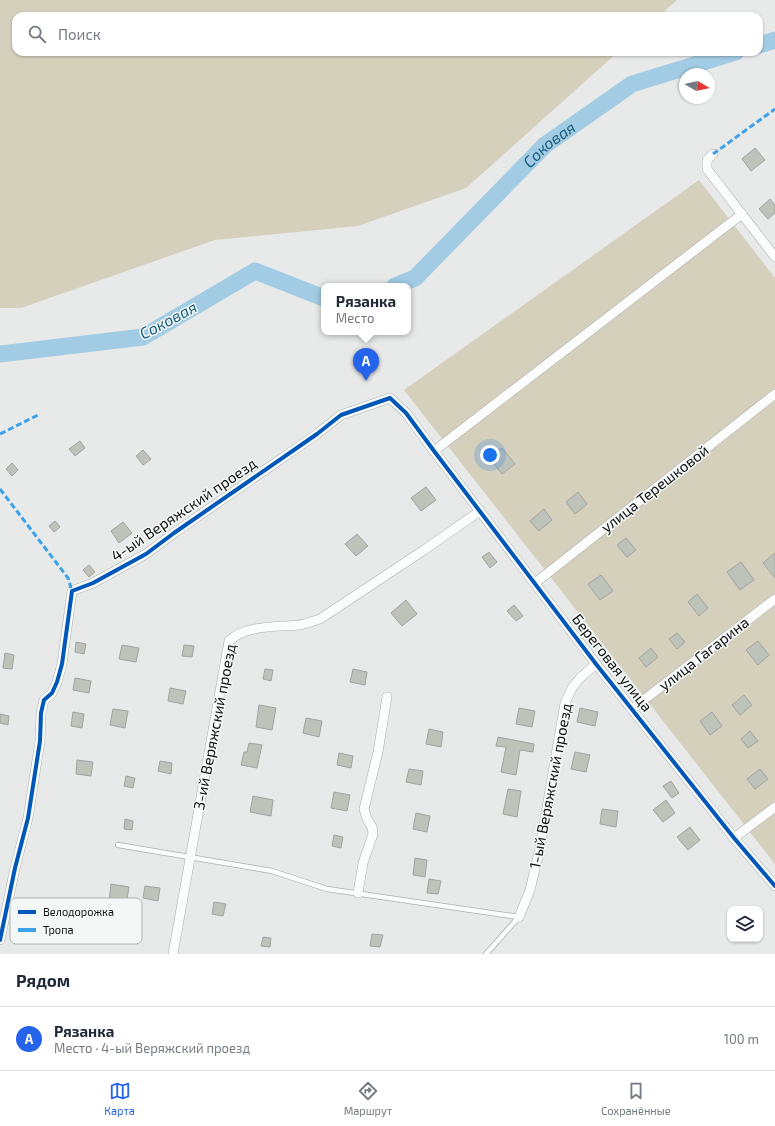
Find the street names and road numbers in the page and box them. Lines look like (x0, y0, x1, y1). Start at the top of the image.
street label: улица Терешковой (597, 441, 712, 537)
street label: 4-ый Веряжский проезд (107, 454, 260, 565)
street label: Береговая улица (568, 610, 657, 716)
street label: улица Гагарина (655, 612, 753, 695)
street label: 3-ий Веряжский проезд (189, 642, 239, 811)
street label: 1-ый Веряжский проезд (525, 701, 575, 870)

